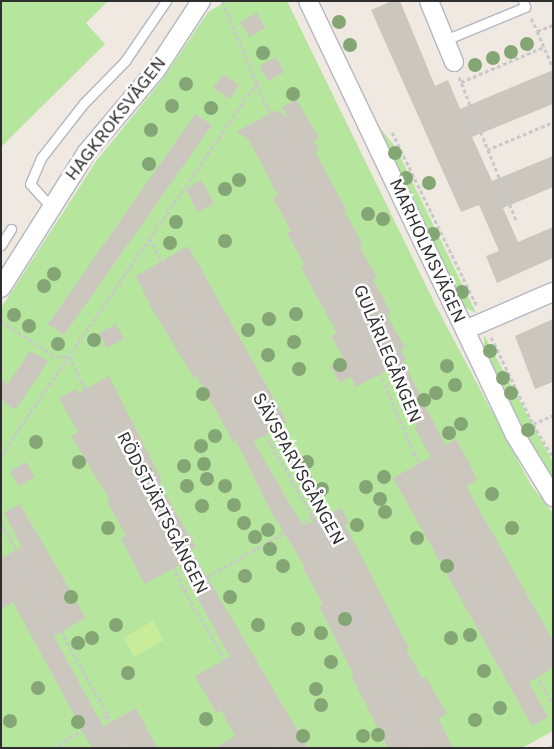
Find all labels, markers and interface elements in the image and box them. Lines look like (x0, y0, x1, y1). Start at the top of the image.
street label: HAGKROKSVÄGEN (60, 52, 172, 186)
street label: MARHOLMSVÄGEN (383, 175, 471, 327)
street label: GULÄRLEGÅNGEN (348, 282, 426, 426)
street label: SÄVSPARVSGÅNGEN (247, 389, 349, 549)
street label: RÖDSTJÄRTSGÅNGEN (111, 428, 213, 598)

